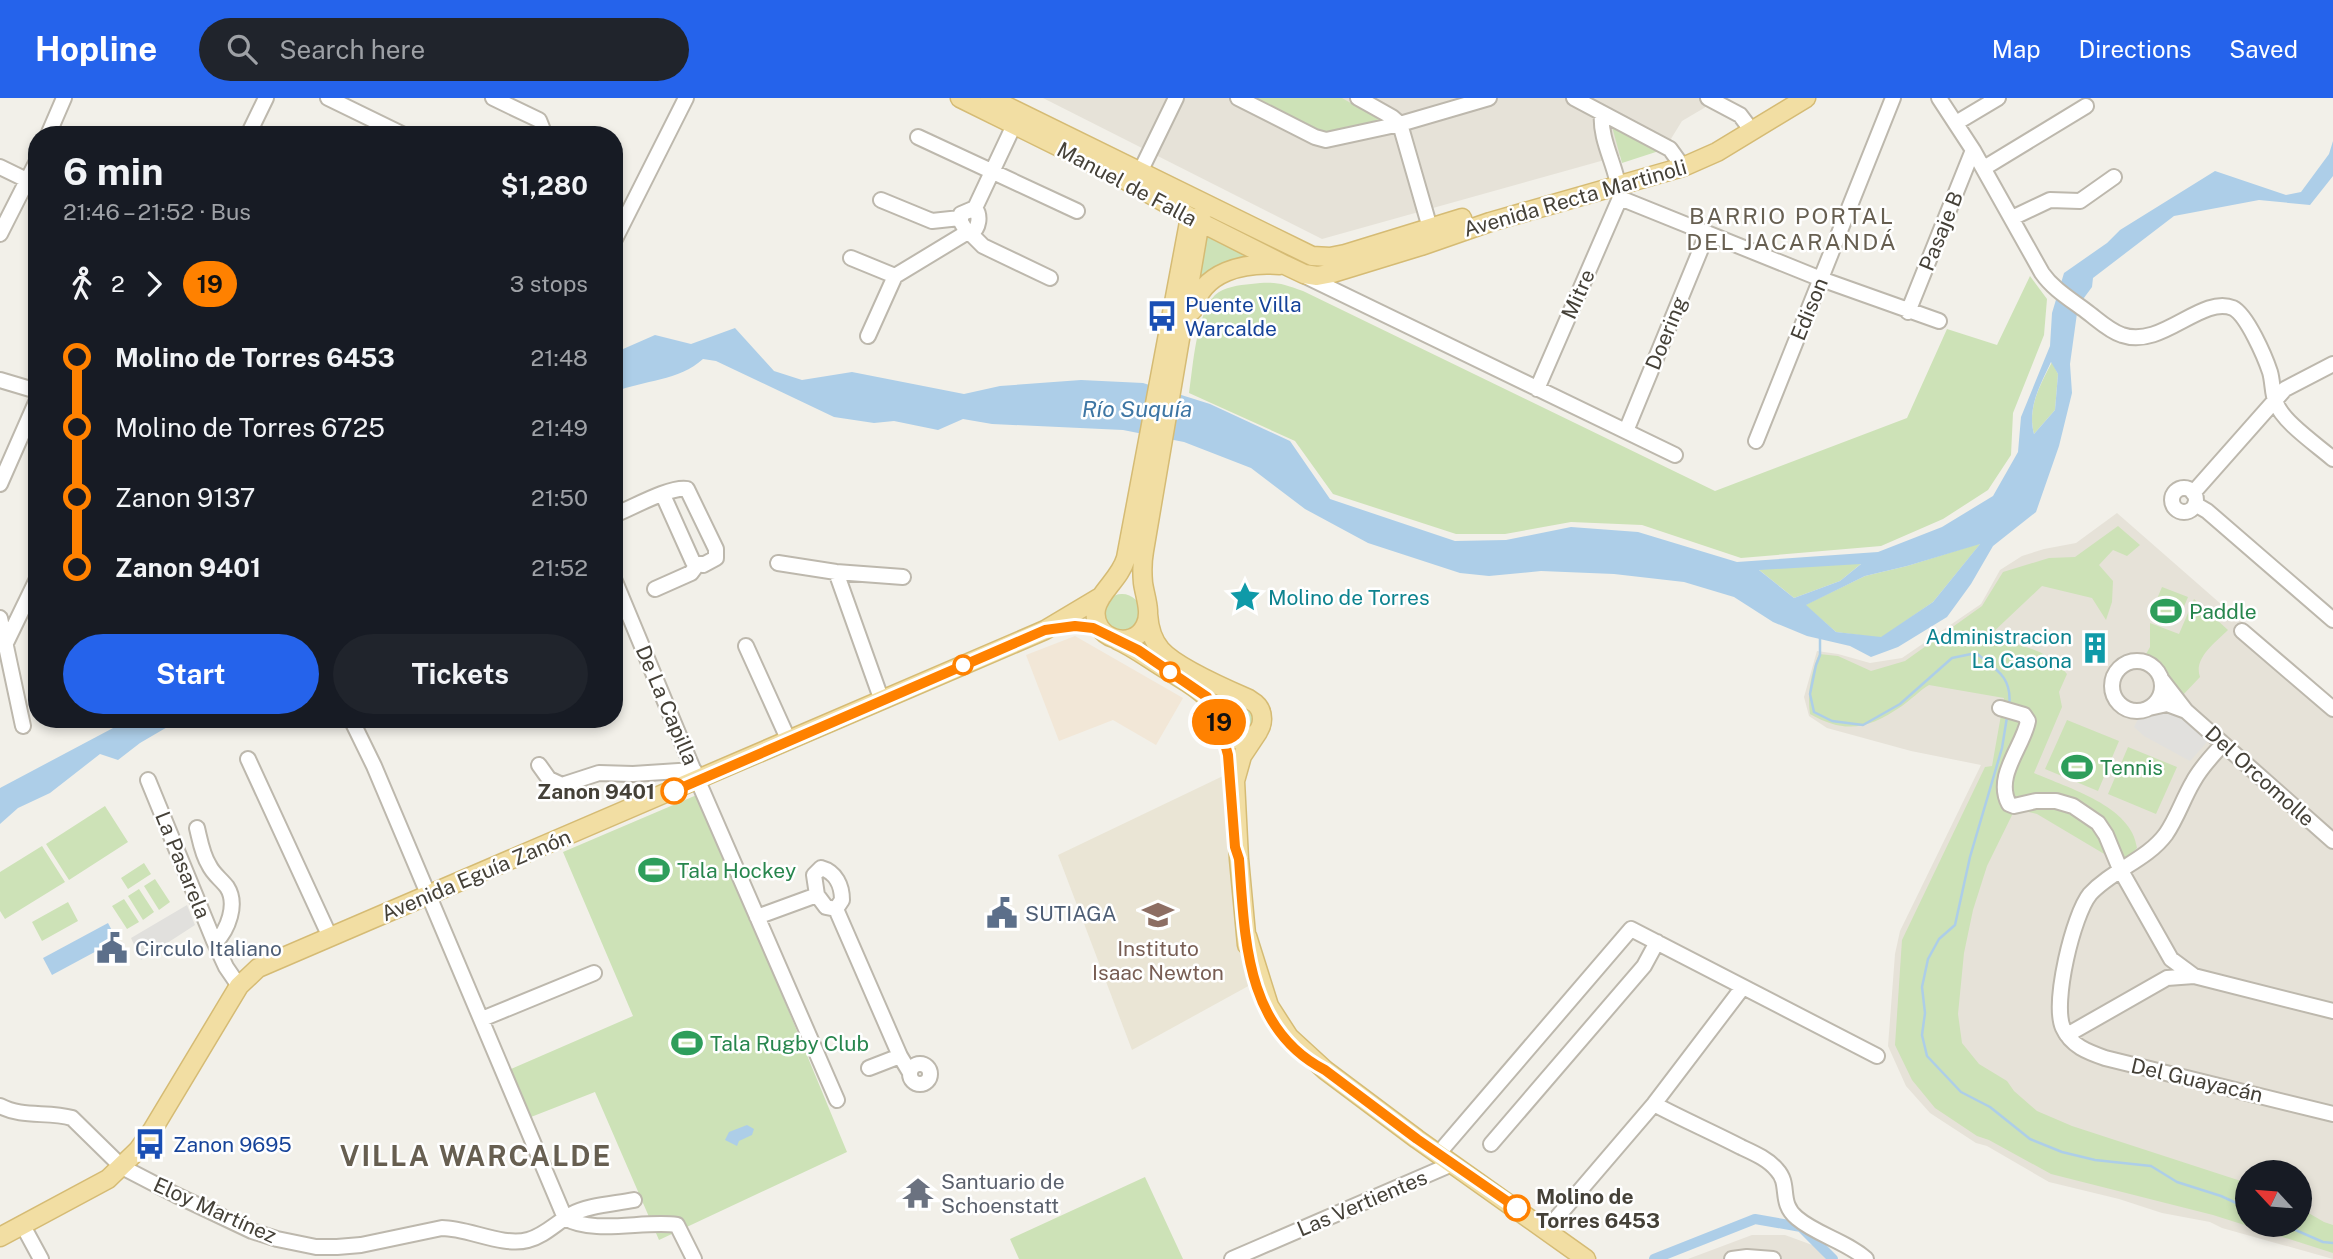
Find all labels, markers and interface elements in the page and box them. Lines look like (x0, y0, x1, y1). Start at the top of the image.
search box (199, 18, 689, 81)
text: Hopline (35, 30, 157, 68)
icon: search (223, 30, 261, 68)
text: Search here (279, 34, 425, 65)
text: Map (1992, 35, 2041, 63)
text: Directions (2079, 35, 2191, 63)
text: Saved (2229, 35, 2298, 63)
street label: Manuel de Falla (1053, 137, 1201, 231)
text: 6 min (63, 149, 164, 194)
street label: Avenida Recta Martinoli (1461, 154, 1689, 242)
text: $1,280 (501, 170, 588, 201)
street label: Pasaje B (1914, 188, 1968, 274)
text: 21:46 – 21:52 · Bus (63, 198, 251, 225)
district label: BARRIO PORTAL DEL JACARANDÁ (1686, 202, 1898, 255)
icon: walk (63, 265, 101, 303)
icon: forward (135, 265, 173, 303)
street label: Mitre (1556, 265, 1600, 323)
text: 2 (111, 270, 125, 297)
text: 19 (197, 270, 223, 298)
text: 3 stops (510, 270, 588, 297)
street label: Edison (1785, 274, 1833, 344)
place label: Puente Villa Warcalde (1185, 292, 1302, 341)
street label: Doering (1640, 293, 1692, 373)
bus stop icon: Puente Villa Warcalde (1145, 299, 1179, 333)
text: Molino de Torres 6453 (115, 342, 395, 373)
text: 21:48 (531, 344, 588, 371)
water label: Río Suquía (1082, 395, 1192, 422)
text: Molino de Torres 6725 (115, 412, 385, 443)
text: 21:49 (531, 414, 588, 441)
text: Zanon 9137 (115, 482, 255, 513)
text: 21:50 (531, 484, 588, 511)
text: Zanon 9401 (115, 552, 261, 583)
text: 21:52 (531, 554, 588, 581)
place icon: Molino de Torres (1228, 580, 1262, 614)
place label: Molino de Torres (1268, 585, 1430, 610)
sports icon: Paddle (2149, 594, 2183, 628)
place label: Paddle (2189, 599, 2257, 624)
place label: Administracion La Casona (1925, 624, 2072, 673)
building icon: Administracion La Casona (2078, 631, 2112, 665)
button: Start (63, 634, 319, 714)
button: Tickets (333, 634, 588, 714)
street label: De La Capilla (631, 641, 703, 769)
unlabelled marker (953, 655, 973, 675)
unlabelled marker (1160, 662, 1180, 682)
line badge: 19 (1188, 699, 1250, 745)
text: 19 (1206, 708, 1232, 736)
street label: Del Orcomolle (2200, 720, 2320, 832)
sports icon: Tennis (2060, 750, 2094, 784)
place label: Tennis (2100, 755, 2163, 780)
marker: Zanon 9401 (661, 778, 687, 804)
place label: Zanon 9401 (537, 779, 655, 804)
street label: La Pasarela (150, 808, 216, 922)
street label: Avenida Eguía Zanón (378, 824, 574, 926)
sports icon: Tala Hockey (637, 853, 671, 887)
place label: Tala Hockey (677, 858, 796, 883)
public building icon: SUTIAGA (985, 896, 1019, 930)
school or university icon: Instituto Isaac Newton (1141, 898, 1175, 932)
place label: SUTIAGA (1025, 901, 1117, 926)
public building icon: Circulo Italiano (95, 931, 129, 965)
place label: Circulo Italiano (135, 936, 282, 961)
place label: Instituto Isaac Newton (1092, 936, 1224, 985)
sports icon: Tala Rugby Club (670, 1026, 704, 1060)
place label: Tala Rugby Club (710, 1031, 869, 1056)
street label: Del Guayacán (2129, 1053, 2265, 1107)
bus stop icon: Zanon 9695 (133, 1127, 167, 1161)
place label: Zanon 9695 (173, 1132, 292, 1157)
district label: VILLA WARCALDE (340, 1139, 612, 1172)
north arrow (2235, 1160, 2312, 1237)
map controls (2235, 1160, 2312, 1237)
street label: Las Vertientes (1293, 1164, 1431, 1242)
place label: Santuario de Schoenstatt (941, 1169, 1065, 1218)
street label: Eloy Martínez (150, 1172, 280, 1248)
temple icon: Santuario de Schoenstatt (901, 1176, 935, 1210)
place label: Molino de Torres 6453 (1536, 1184, 1660, 1233)
marker: Molino de Torres 6453 (1504, 1195, 1530, 1221)

